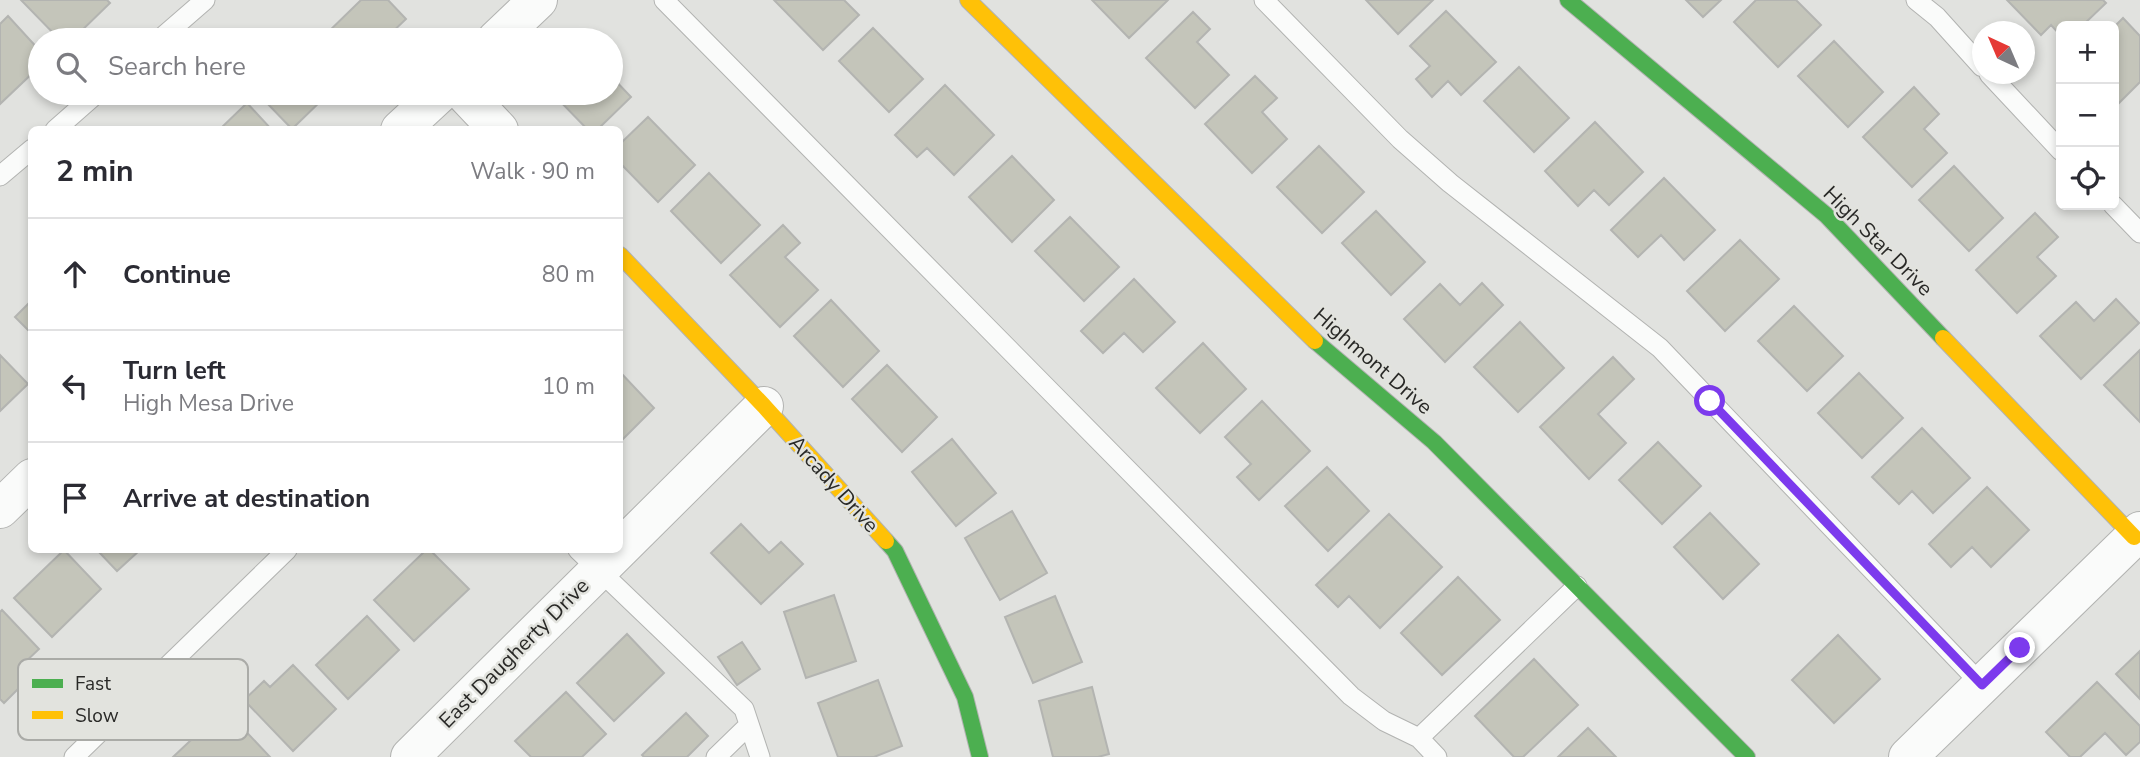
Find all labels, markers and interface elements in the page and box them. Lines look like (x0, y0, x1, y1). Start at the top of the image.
north arrow (1972, 21, 2035, 84)
map controls (2056, 21, 2119, 210)
button: + (2056, 21, 2119, 84)
search box (28, 28, 623, 105)
icon: search (52, 48, 90, 86)
text: Search here (108, 49, 246, 84)
button: − (2056, 84, 2119, 147)
button: locate (2056, 147, 2119, 210)
text: 2 min (56, 151, 134, 192)
text: Walk · 90 m (470, 156, 595, 187)
street label: High Star Drive (1817, 180, 1939, 302)
icon: ahead (56, 255, 94, 293)
text: Continue (123, 257, 231, 292)
text: 80 m (542, 259, 595, 290)
street label: Highmont Drive (1308, 301, 1438, 421)
text: Turn left (123, 353, 226, 388)
icon: left (56, 367, 94, 405)
text: 10 m (542, 371, 595, 402)
route start (1694, 385, 1725, 416)
text: High Mesa Drive (123, 388, 294, 419)
street label: Arcady Drive (783, 429, 885, 539)
icon: arrive (56, 479, 94, 517)
text: Arrive at destination (123, 481, 370, 516)
street label: East Daugherty Drive (433, 572, 595, 734)
route end (2004, 632, 2035, 663)
legend (18, 659, 248, 740)
text: Fast (75, 671, 111, 697)
text: Slow (75, 703, 119, 729)

